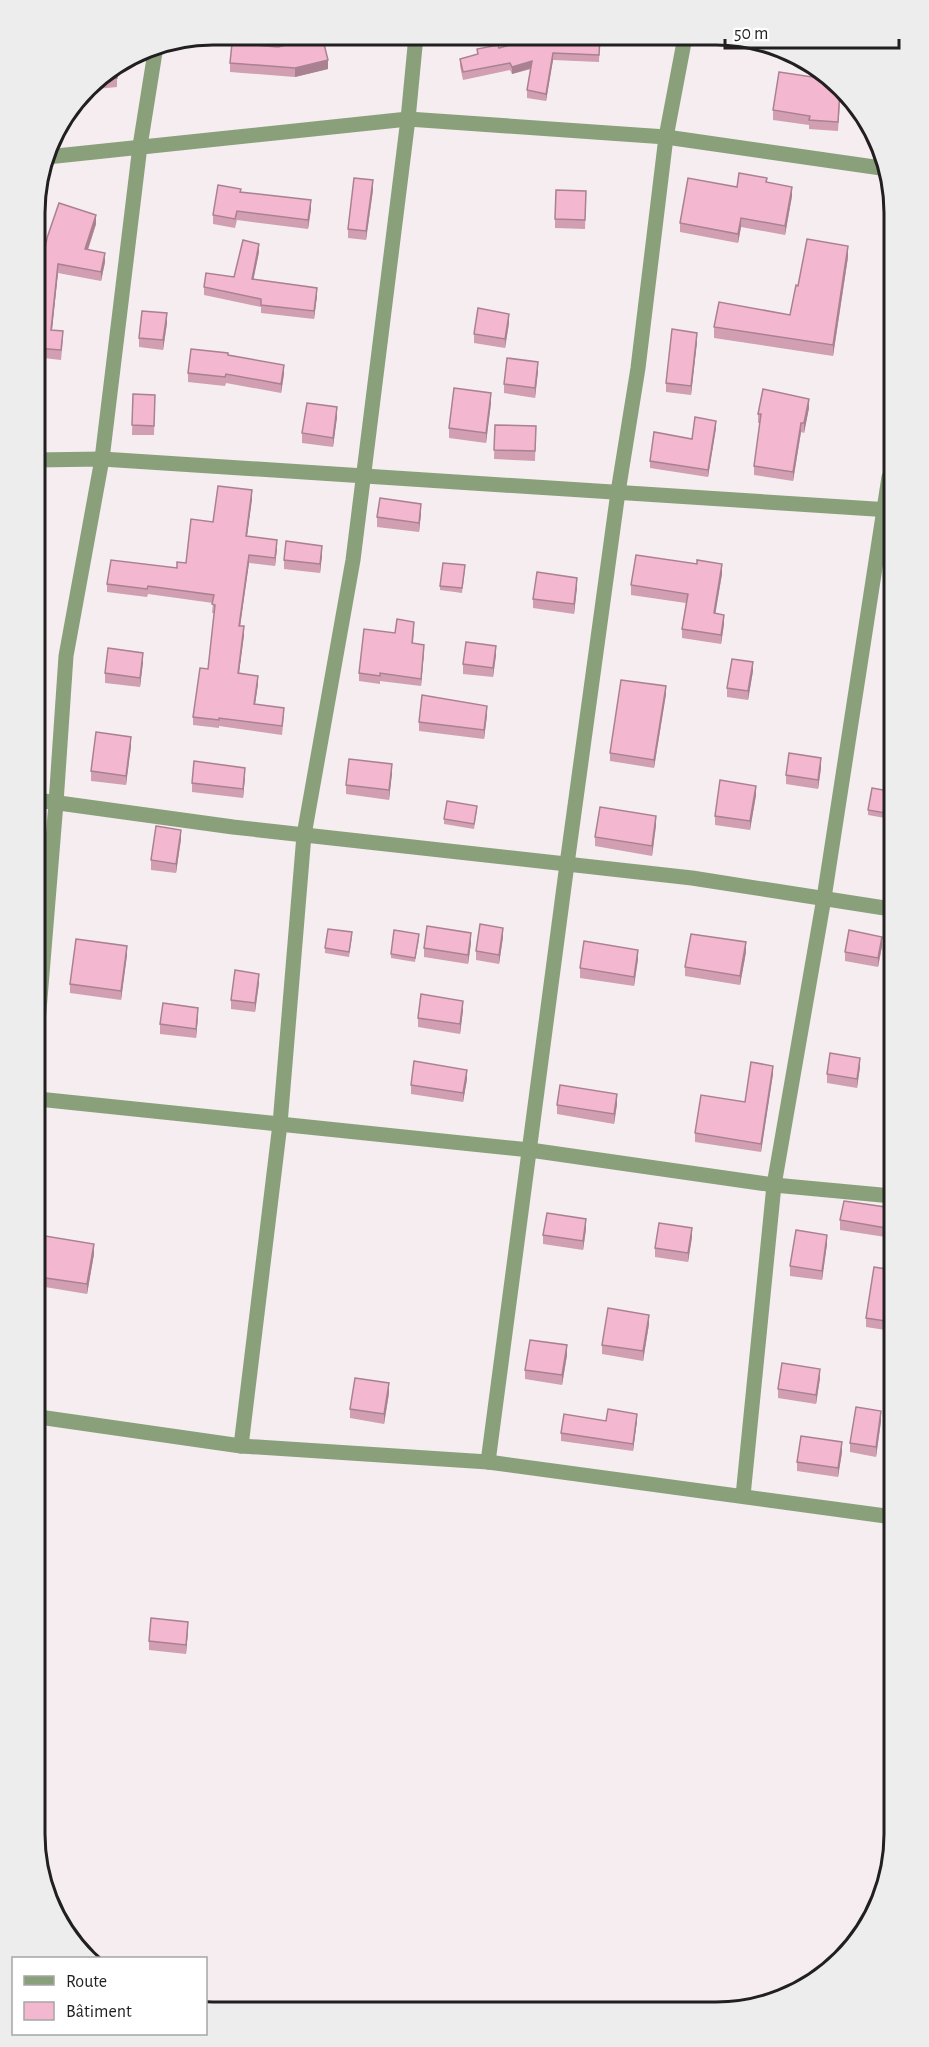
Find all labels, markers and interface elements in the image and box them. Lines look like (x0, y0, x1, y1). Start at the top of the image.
scale bar (725, 12, 899, 50)
text: 50 m (734, 25, 768, 43)
legend (12, 1957, 207, 2035)
text: Route (66, 1973, 107, 1991)
text: Bâtiment (66, 2003, 132, 2021)

